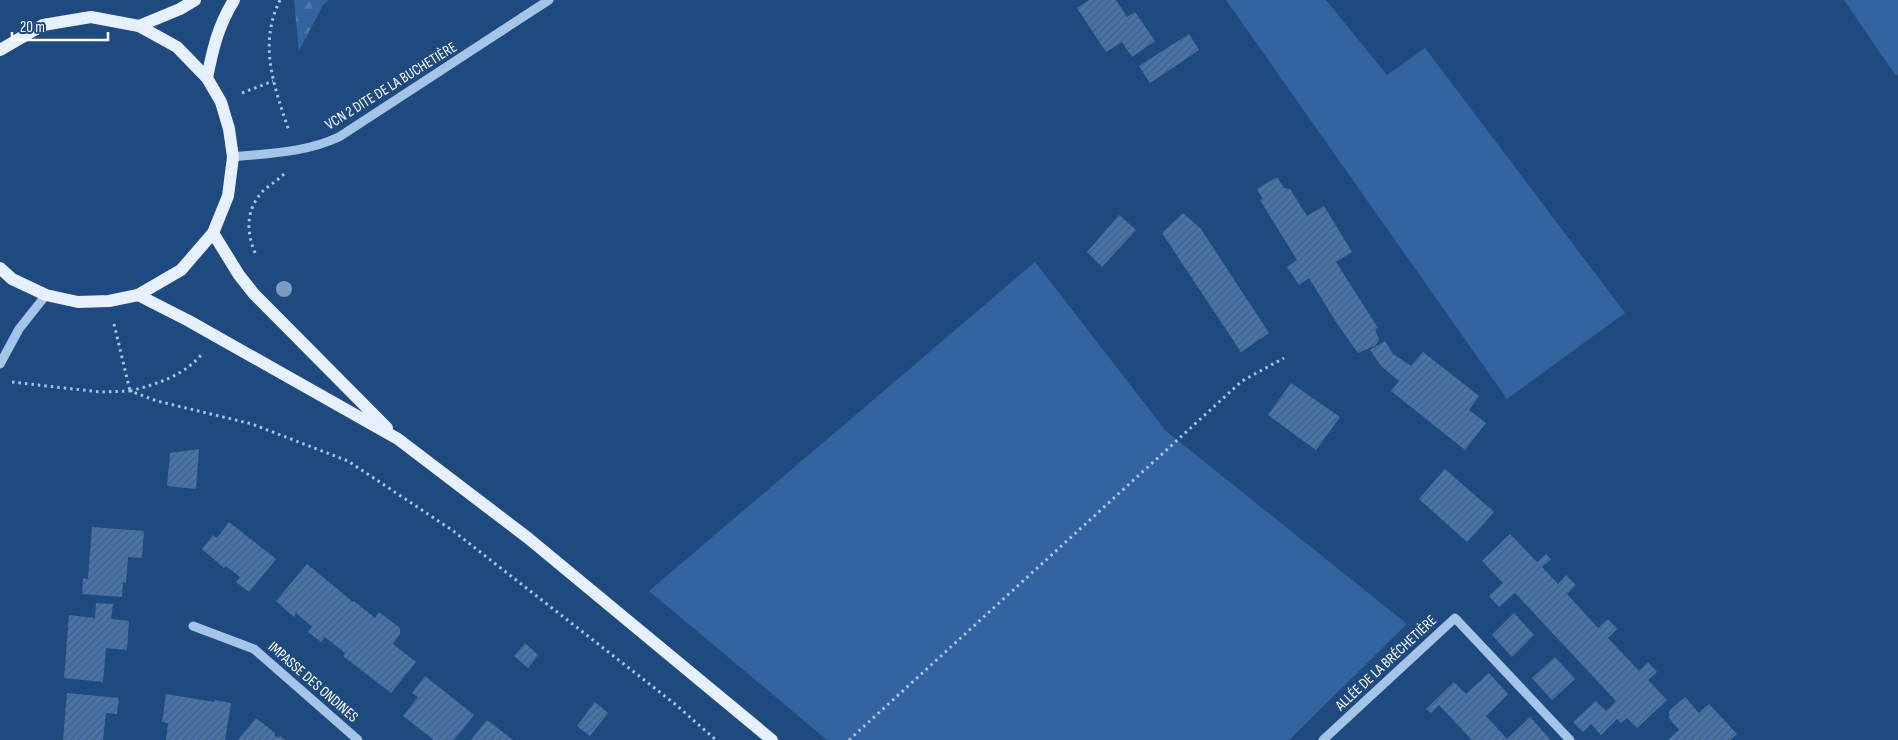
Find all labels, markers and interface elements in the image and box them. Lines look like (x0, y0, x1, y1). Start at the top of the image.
scale bar (12, 10, 109, 42)
text: 20 m (20, 18, 45, 37)
street label: VCN 2 DITE DE LA BUCHETIÈRE (322, 38, 460, 134)
street label: ALLÉE DE LA BRÉCHETIÈRE (1331, 611, 1441, 716)
street label: IMPASSE DES ONDINES (264, 638, 362, 726)

